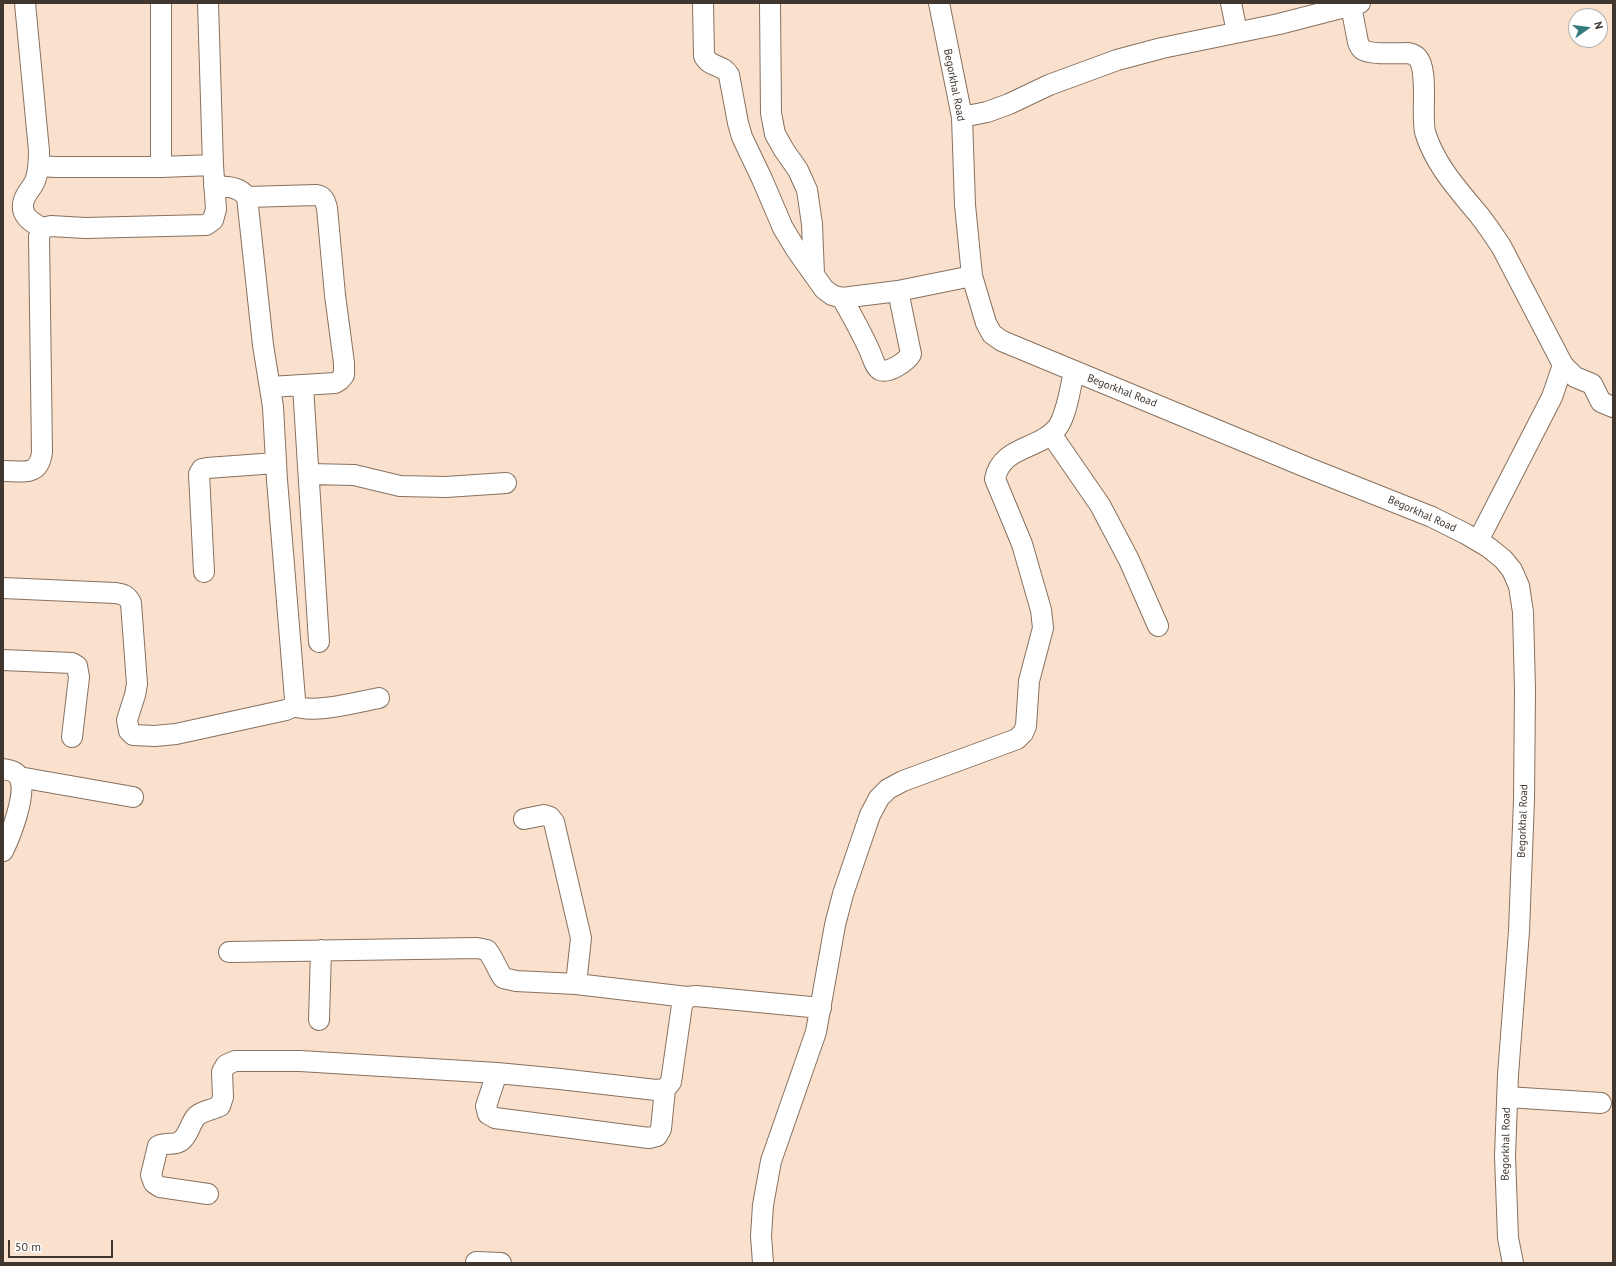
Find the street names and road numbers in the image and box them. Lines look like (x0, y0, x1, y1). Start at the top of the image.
street label: Begorkhal Road (940, 48, 968, 122)
street label: Begorkhal Road (1085, 372, 1159, 410)
street label: Begorkhal Road (1386, 493, 1458, 535)
street label: Begorkhal Road (1515, 784, 1531, 858)
street label: Begorkhal Road (1499, 1107, 1513, 1181)

